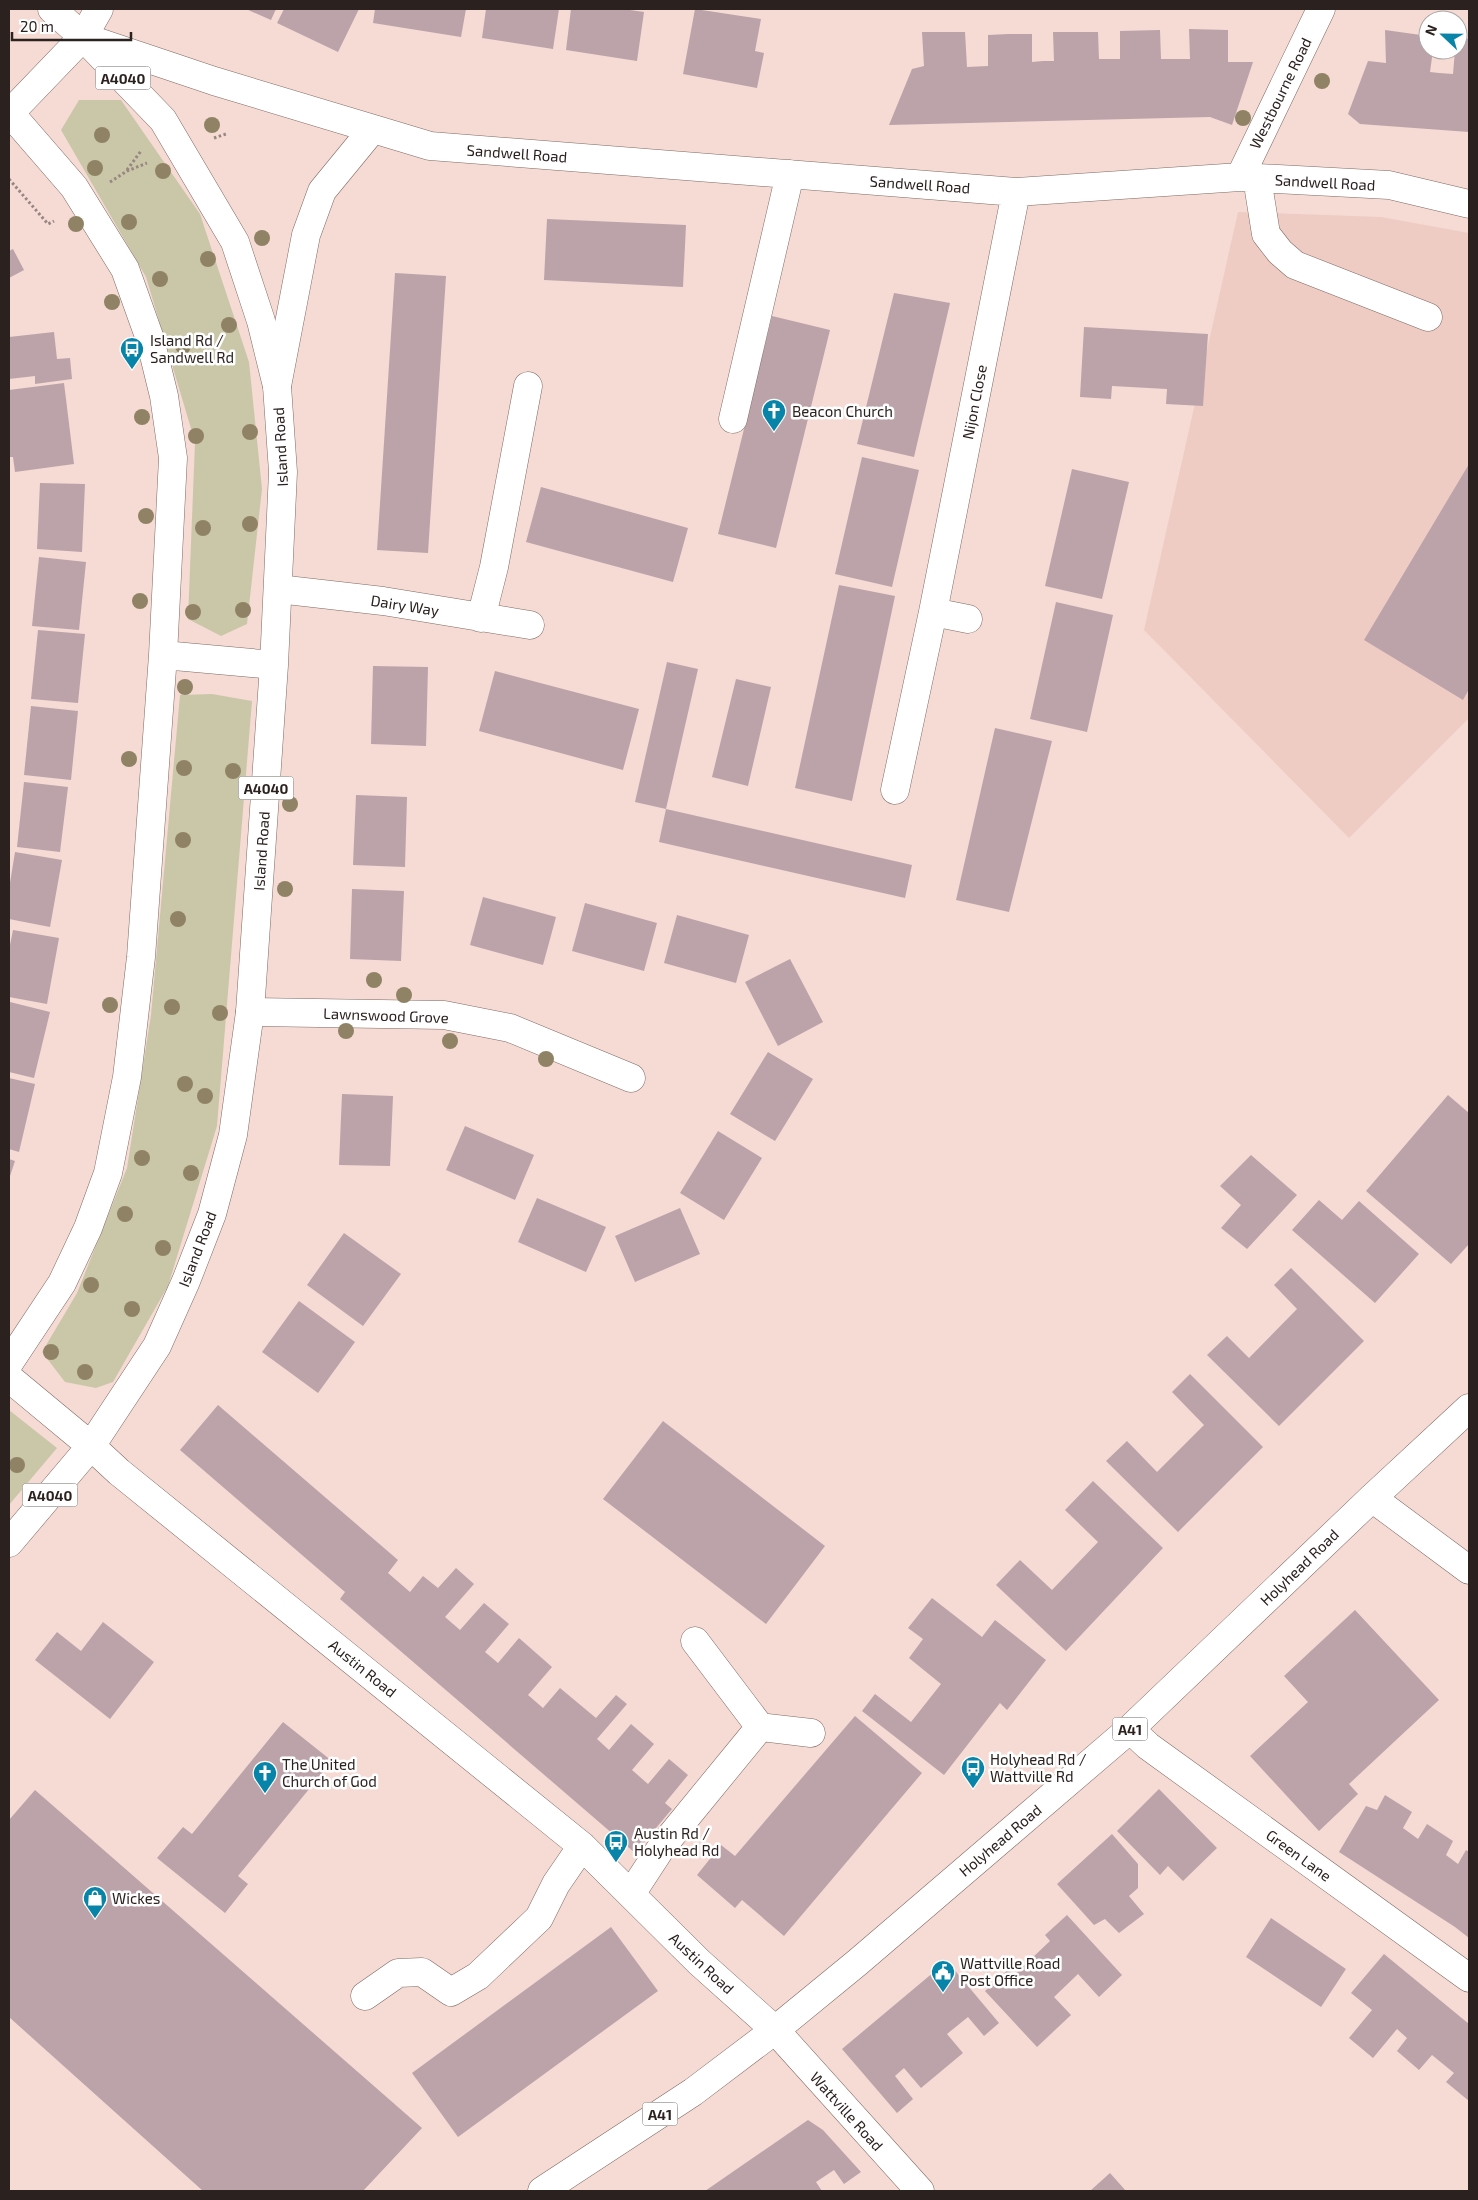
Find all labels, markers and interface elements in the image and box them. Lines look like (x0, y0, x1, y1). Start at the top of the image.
scale bar (12, 10, 131, 42)
north arrow (1418, 10, 1468, 60)
text: 20 m (20, 17, 54, 35)
text: N (1421, 22, 1440, 38)
street label: Westbourne Road (1245, 34, 1315, 152)
road number: A4040 (96, 66, 150, 90)
street label: Sandwell Road (466, 141, 568, 165)
street label: Sandwell Road (1274, 170, 1376, 194)
street label: Sandwell Road (869, 172, 971, 196)
place label: Island Rd / Sandwell Rd (150, 331, 234, 366)
bus stop icon: Island Rd / Sandwell Rd (119, 336, 145, 370)
street label: Nijon Close (958, 363, 991, 441)
church icon: Beacon Church (761, 398, 787, 432)
place label: Beacon Church (792, 402, 893, 420)
street label: Island Road (269, 407, 291, 487)
street label: Dairy Way (370, 591, 440, 619)
road number: A4040 (238, 776, 294, 800)
street label: Island Road (249, 811, 273, 891)
street label: Lawnswood Grove (323, 1004, 449, 1026)
street label: Island Road (174, 1209, 220, 1289)
road number: A4040 (22, 1484, 78, 1506)
street label: Holyhead Road (1256, 1525, 1342, 1609)
street label: Austin Road (326, 1635, 400, 1701)
road number: A41 (1112, 1718, 1148, 1740)
place label: Holyhead Rd / Wattville Rd (990, 1750, 1087, 1785)
place label: The United Church of God (282, 1755, 377, 1790)
bus stop icon: Holyhead Rd / Wattville Rd (960, 1755, 986, 1789)
church icon: The United Church of God (252, 1760, 278, 1794)
street label: Holyhead Road (955, 1800, 1045, 1880)
place label: Austin Rd / Holyhead Rd (634, 1824, 719, 1859)
street label: Green Lane (1263, 1825, 1335, 1885)
bus stop icon: Austin Rd / Holyhead Rd (603, 1829, 629, 1863)
shop icon: Wickes (82, 1885, 108, 1919)
place label: Wickes (112, 1889, 160, 1907)
street label: Austin Road (666, 1929, 738, 1997)
place label: Wattville Road Post Office (960, 1954, 1060, 1989)
public building icon: Wattville Road Post Office (930, 1959, 956, 1993)
street label: Wattville Road (807, 2068, 887, 2154)
road number: A41 (642, 2102, 678, 2126)

